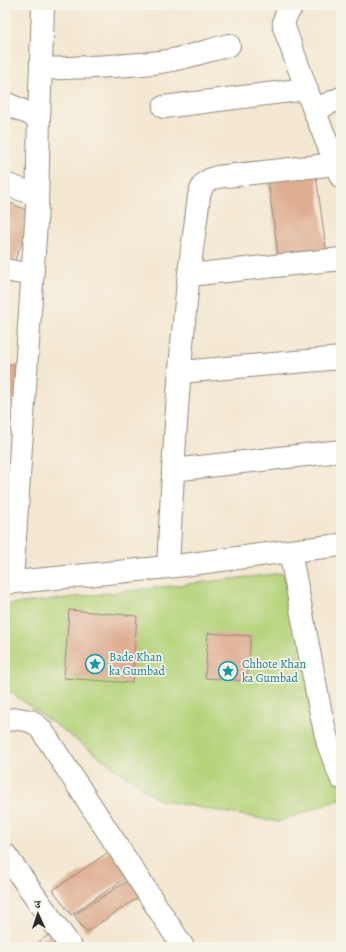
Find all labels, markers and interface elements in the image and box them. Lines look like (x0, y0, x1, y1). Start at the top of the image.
place label: Bade Khan ka Gumbad (109, 649, 166, 679)
place icon: Bade Khan ka Gumbad (84, 653, 106, 675)
place label: Chhote Khan ka Gumbad (242, 656, 307, 686)
place icon: Chhote Khan ka Gumbad (217, 660, 239, 682)
north arrow (18, 894, 58, 934)
text: उ (33, 897, 42, 912)

